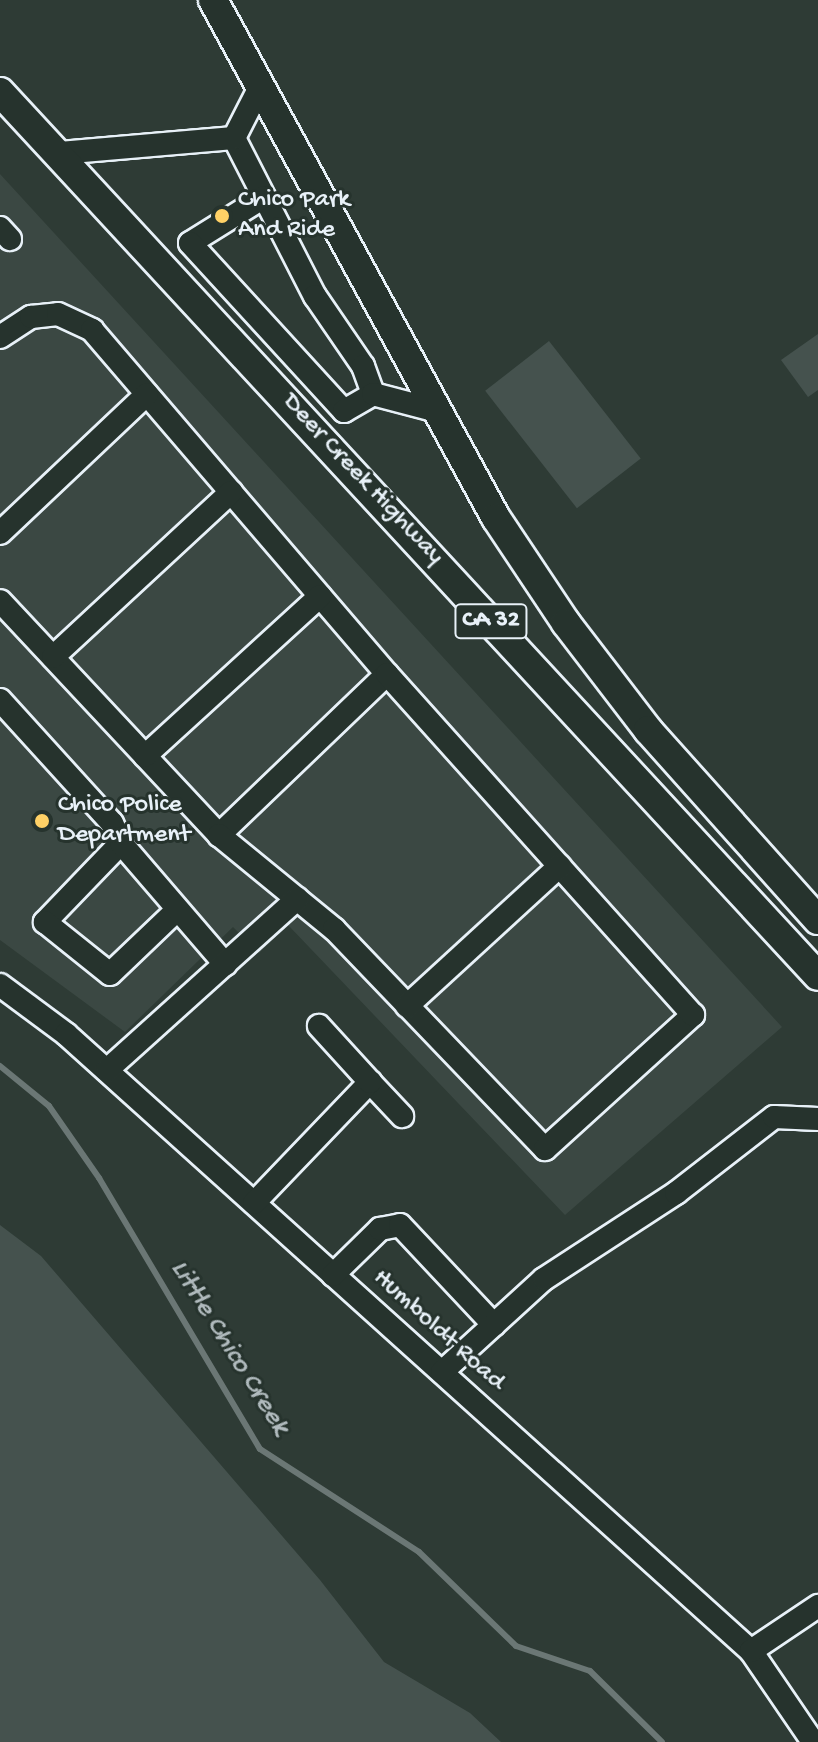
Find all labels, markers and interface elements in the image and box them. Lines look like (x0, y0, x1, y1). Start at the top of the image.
place label: Chico Park And Ride (238, 185, 350, 246)
marker: Chico Park And Ride (213, 207, 231, 225)
street label: Deer Creek Highway (274, 388, 450, 572)
road number: CA 32 (453, 601, 529, 641)
place label: Chico Police Department (58, 790, 190, 852)
marker: Chico Police Department (33, 812, 51, 830)
water label: Little Chico Creek (162, 1254, 296, 1442)
street label: Humboldt Road (365, 1263, 511, 1399)

